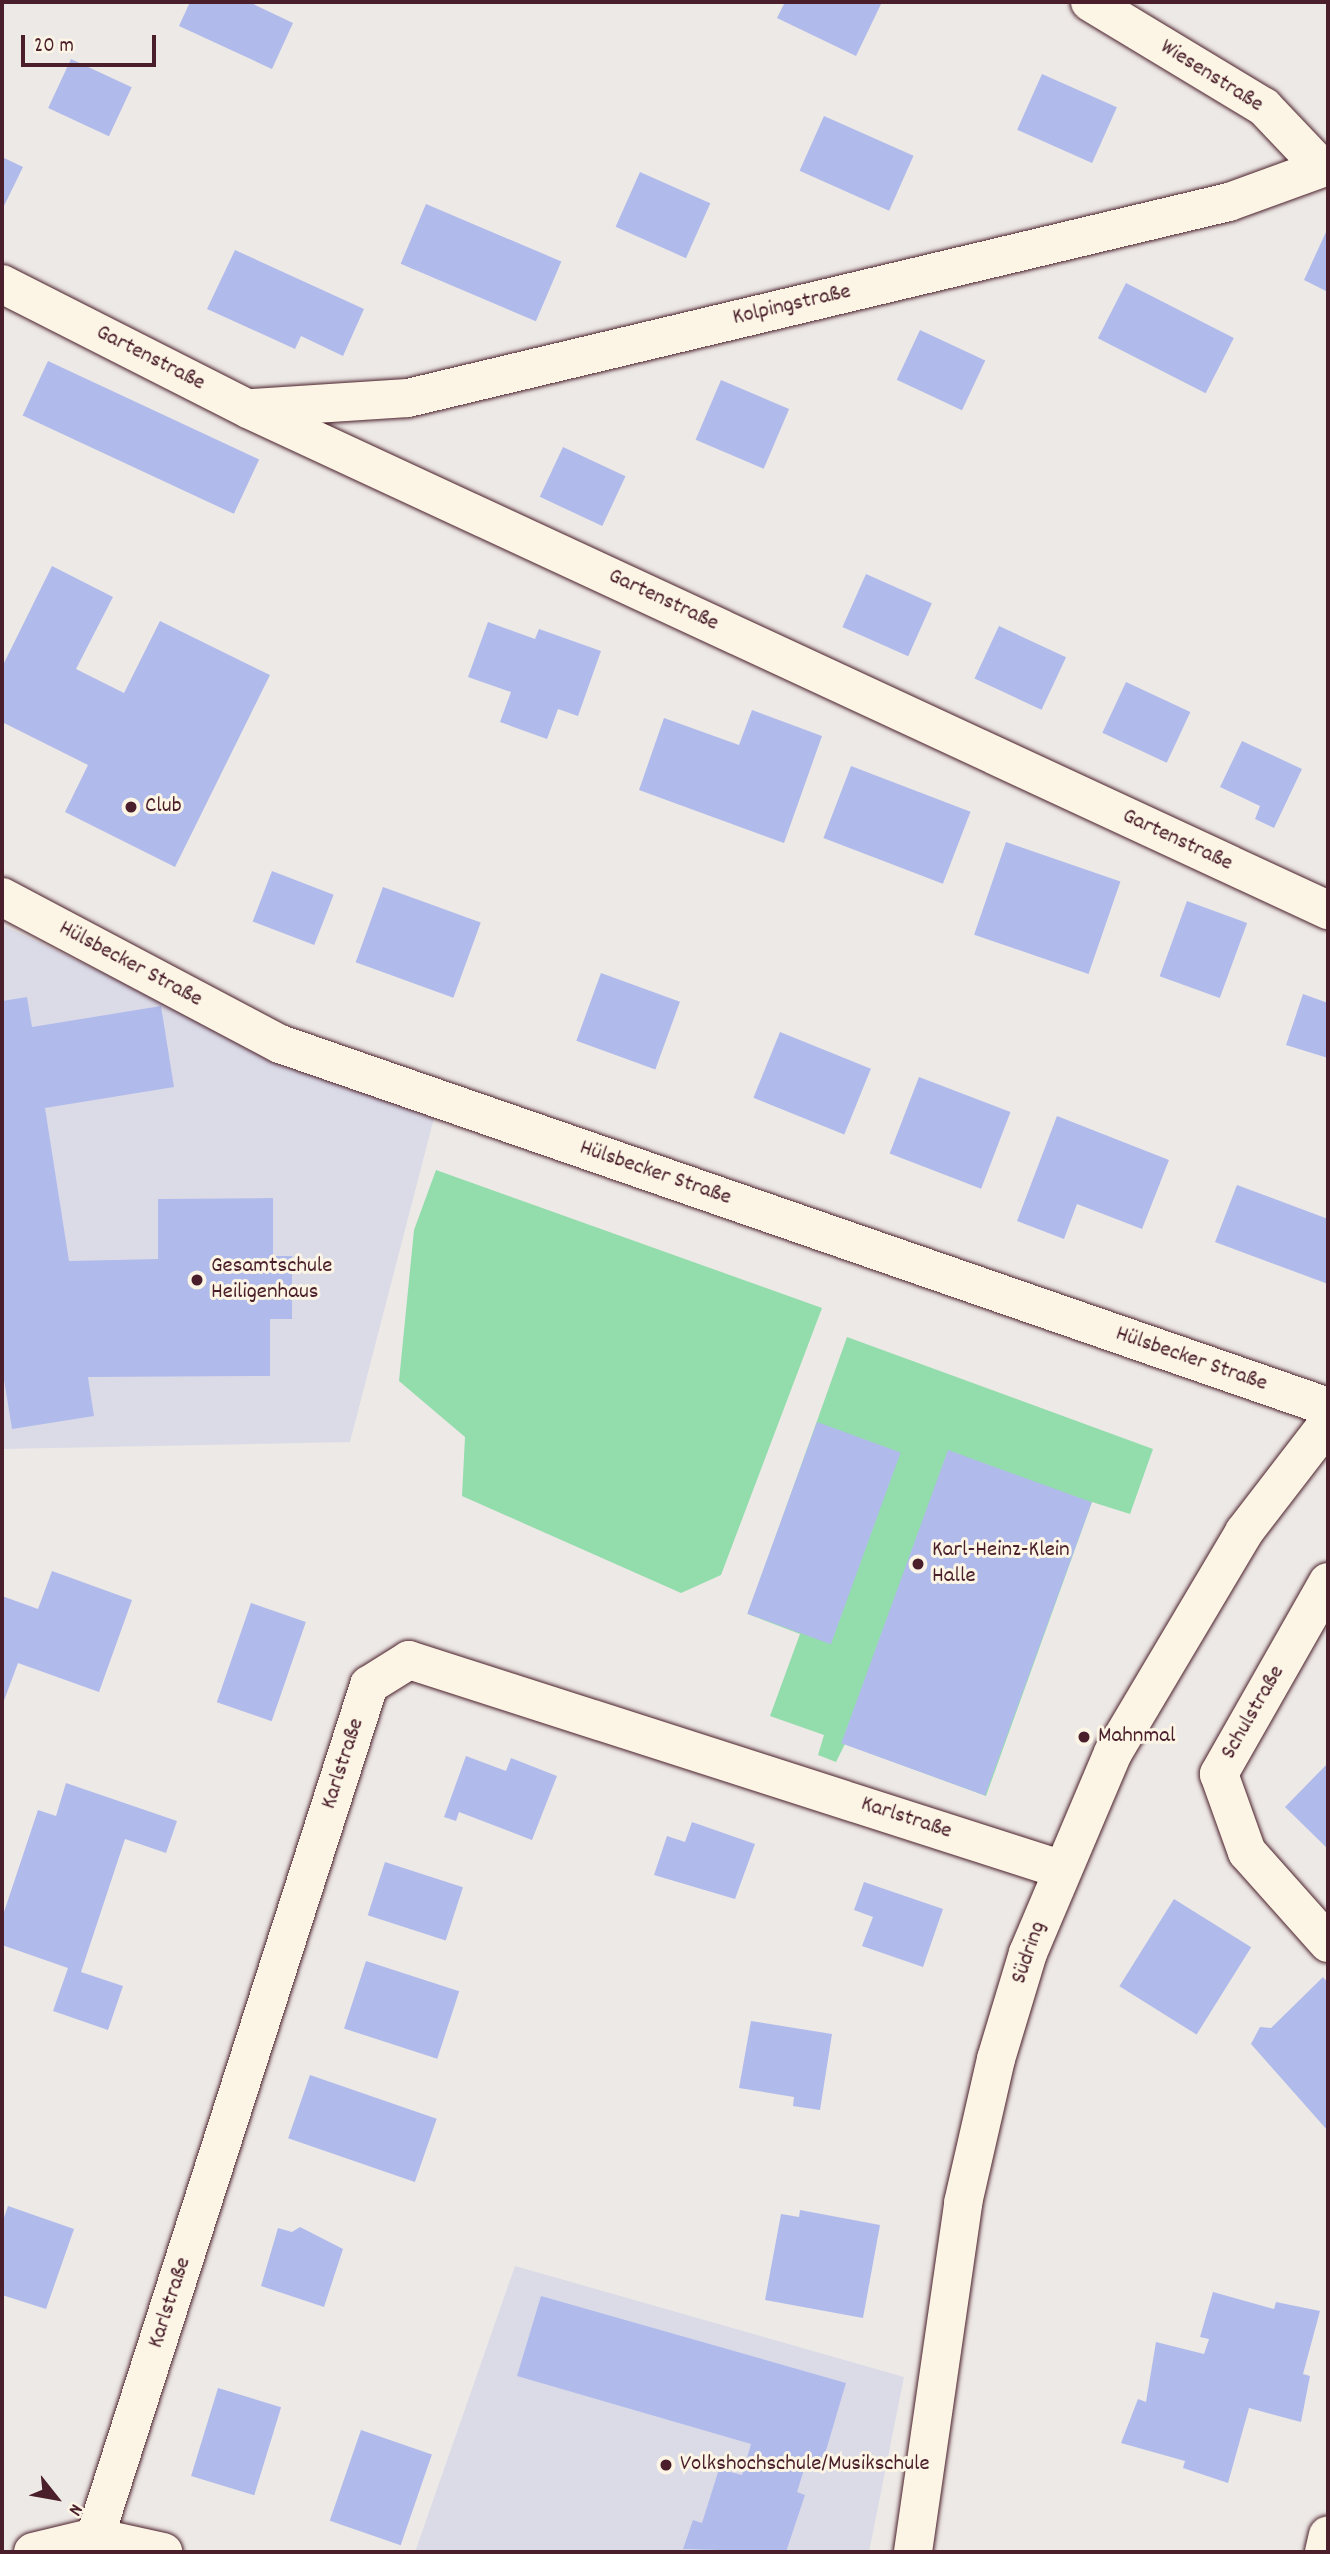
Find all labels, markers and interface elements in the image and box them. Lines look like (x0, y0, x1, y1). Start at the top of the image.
scale bar (24, 21, 159, 65)
text: 20 m (34, 32, 74, 62)
street label: Wiesenstraße (1154, 34, 1268, 120)
street label: Kolpingstraße (730, 279, 854, 333)
street label: Gartenstraße (91, 320, 209, 398)
street label: Gartenstraße (603, 563, 723, 639)
place label: Club (145, 793, 182, 821)
marker: Club (123, 799, 139, 815)
street label: Gartenstraße (1117, 803, 1237, 879)
street label: Hülsbecker Straße (54, 916, 206, 1014)
street label: Hülsbecker Straße (576, 1135, 734, 1213)
place label: Gesamtschule Heiligenhaus (211, 1253, 332, 1307)
marker: Gesamtschule Heiligenhaus (189, 1272, 205, 1288)
street label: Hülsbecker Straße (1112, 1321, 1270, 1399)
place label: Karl-Heinz-Klein Halle (932, 1537, 1070, 1591)
marker: Karl-Heinz-Klein Halle (910, 1556, 926, 1572)
street label: Schulstraße (1216, 1661, 1292, 1765)
street label: Karlstraße (316, 1715, 372, 1813)
place label: Mahnmal (1098, 1723, 1175, 1751)
marker: Mahnmal (1076, 1729, 1092, 1745)
street label: Karlstraße (857, 1791, 955, 1847)
street label: Südring (1006, 1918, 1054, 1988)
street label: Karlstraße (143, 2254, 199, 2352)
place label: Volkshochschule/Musikschule (680, 2451, 930, 2479)
marker: Volkshochschule/Musikschule (658, 2457, 674, 2473)
north arrow (21, 2463, 91, 2533)
text: N (60, 2498, 88, 2520)

